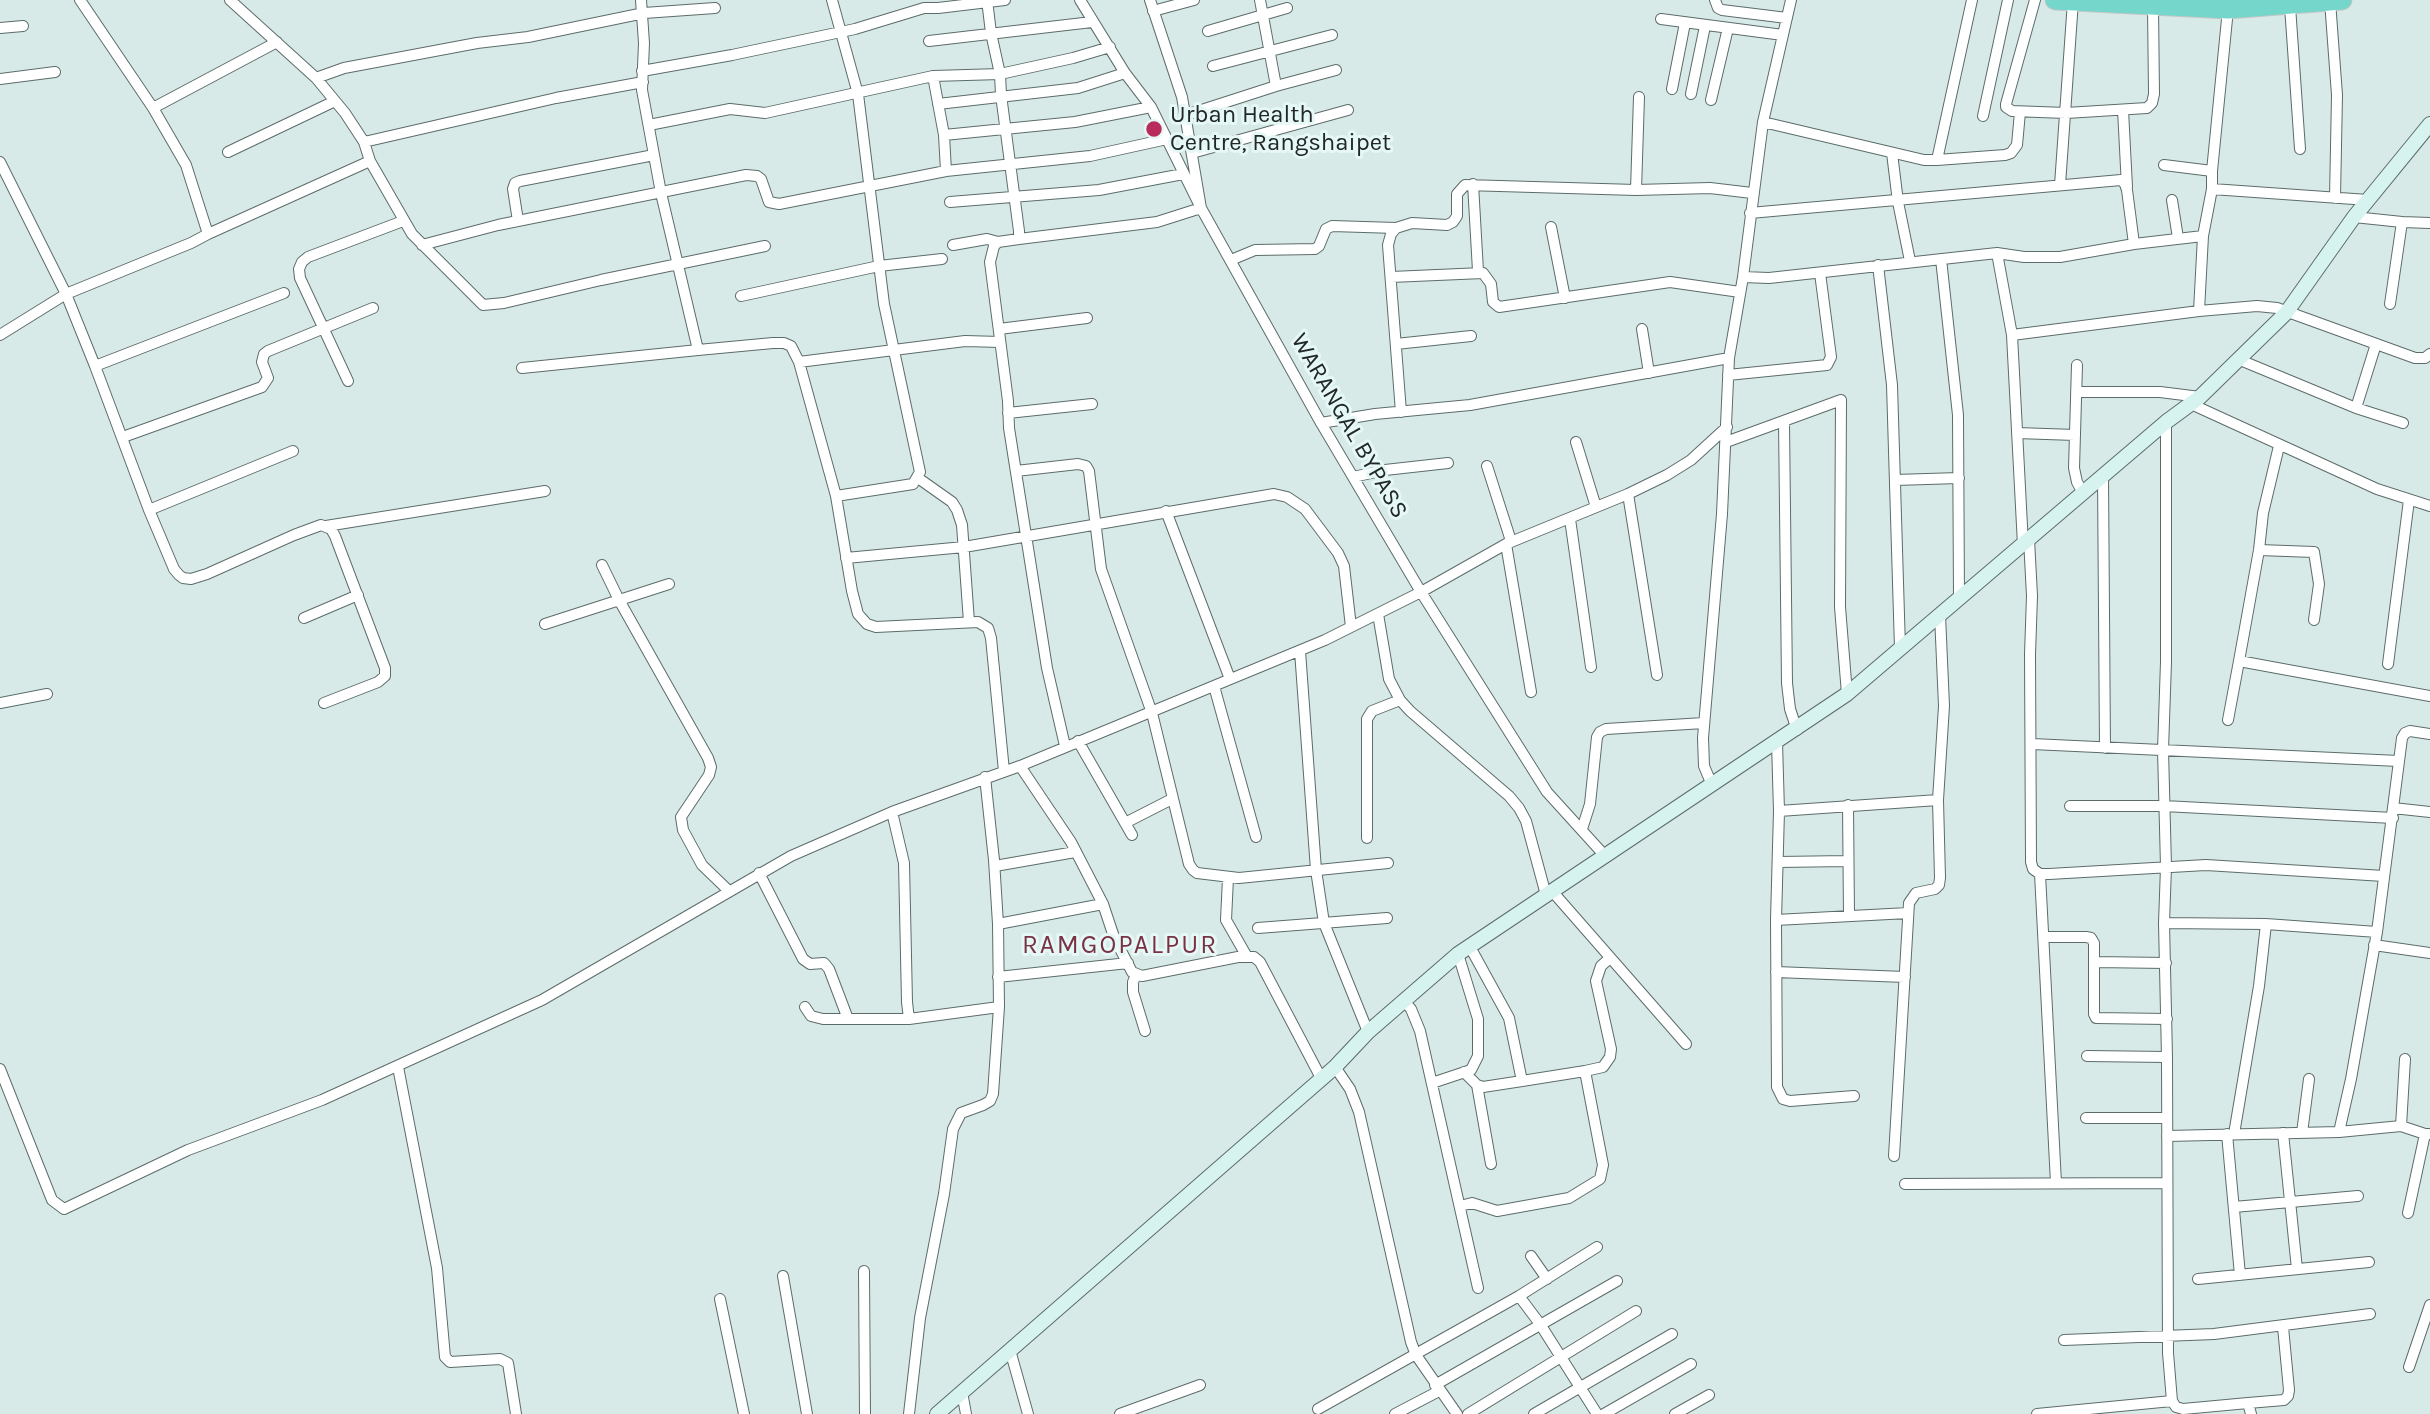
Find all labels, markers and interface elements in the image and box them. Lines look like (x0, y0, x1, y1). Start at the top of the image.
place label: Urban Health Centre, Rangshaipet (1170, 101, 1391, 157)
marker: Urban Health Centre, Rangshaipet (1144, 119, 1164, 139)
street label: WARANGAL BYPASS (1284, 328, 1414, 524)
district label: RAMGOPALPUR (1023, 930, 1217, 962)

